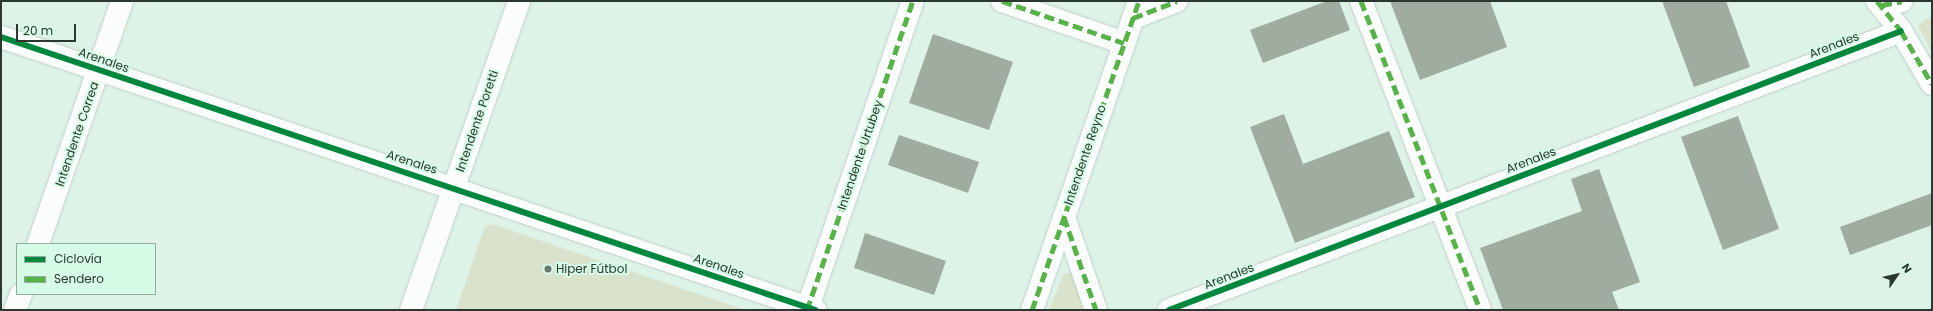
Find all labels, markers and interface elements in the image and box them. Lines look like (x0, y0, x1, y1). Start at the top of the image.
scale bar (18, 16, 78, 42)
text: 20 m (23, 22, 53, 39)
street label: Arenales (1807, 29, 1861, 61)
street label: Arenales (77, 45, 131, 75)
street label: Intendente Poretti (453, 68, 501, 174)
street label: Intendente Correa (52, 80, 102, 188)
street label: Intendente Urtubey (834, 98, 886, 212)
street label: Intendente Reyno (1061, 103, 1109, 207)
street label: Arenales (1504, 144, 1558, 176)
street label: Arenales (385, 147, 439, 177)
legend (16, 243, 156, 295)
text: Ciclovía (54, 250, 102, 267)
street label: Arenales (692, 251, 746, 281)
north arrow (1877, 255, 1917, 295)
street label: Arenales (1202, 260, 1256, 292)
text: N (1898, 260, 1916, 276)
place label: Hiper Fútbol (556, 262, 627, 276)
marker: Hiper Fútbol (543, 264, 553, 274)
text: Sendero (54, 270, 104, 287)

